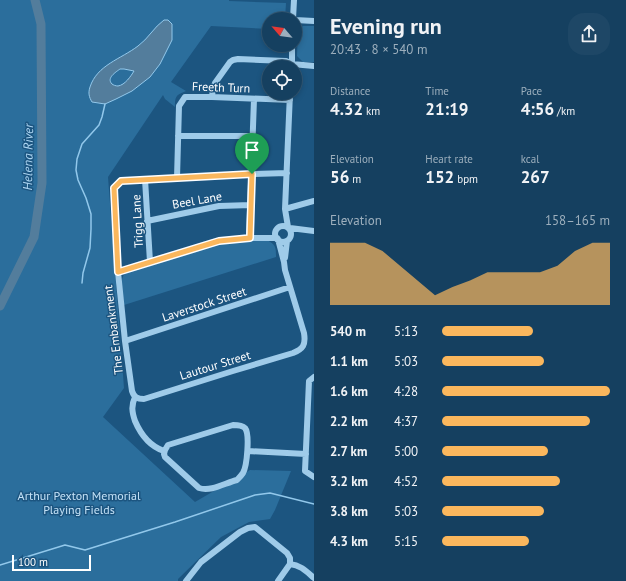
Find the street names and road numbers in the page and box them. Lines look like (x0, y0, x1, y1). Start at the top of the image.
street label: Freeth Turn (192, 78, 250, 96)
street label: Beel Lane (171, 188, 223, 212)
street label: Trigg Lane (128, 194, 146, 248)
street label: Laverstock Street (160, 283, 248, 325)
street label: The Embankment (100, 284, 126, 376)
street label: Lautour Street (178, 347, 252, 383)

